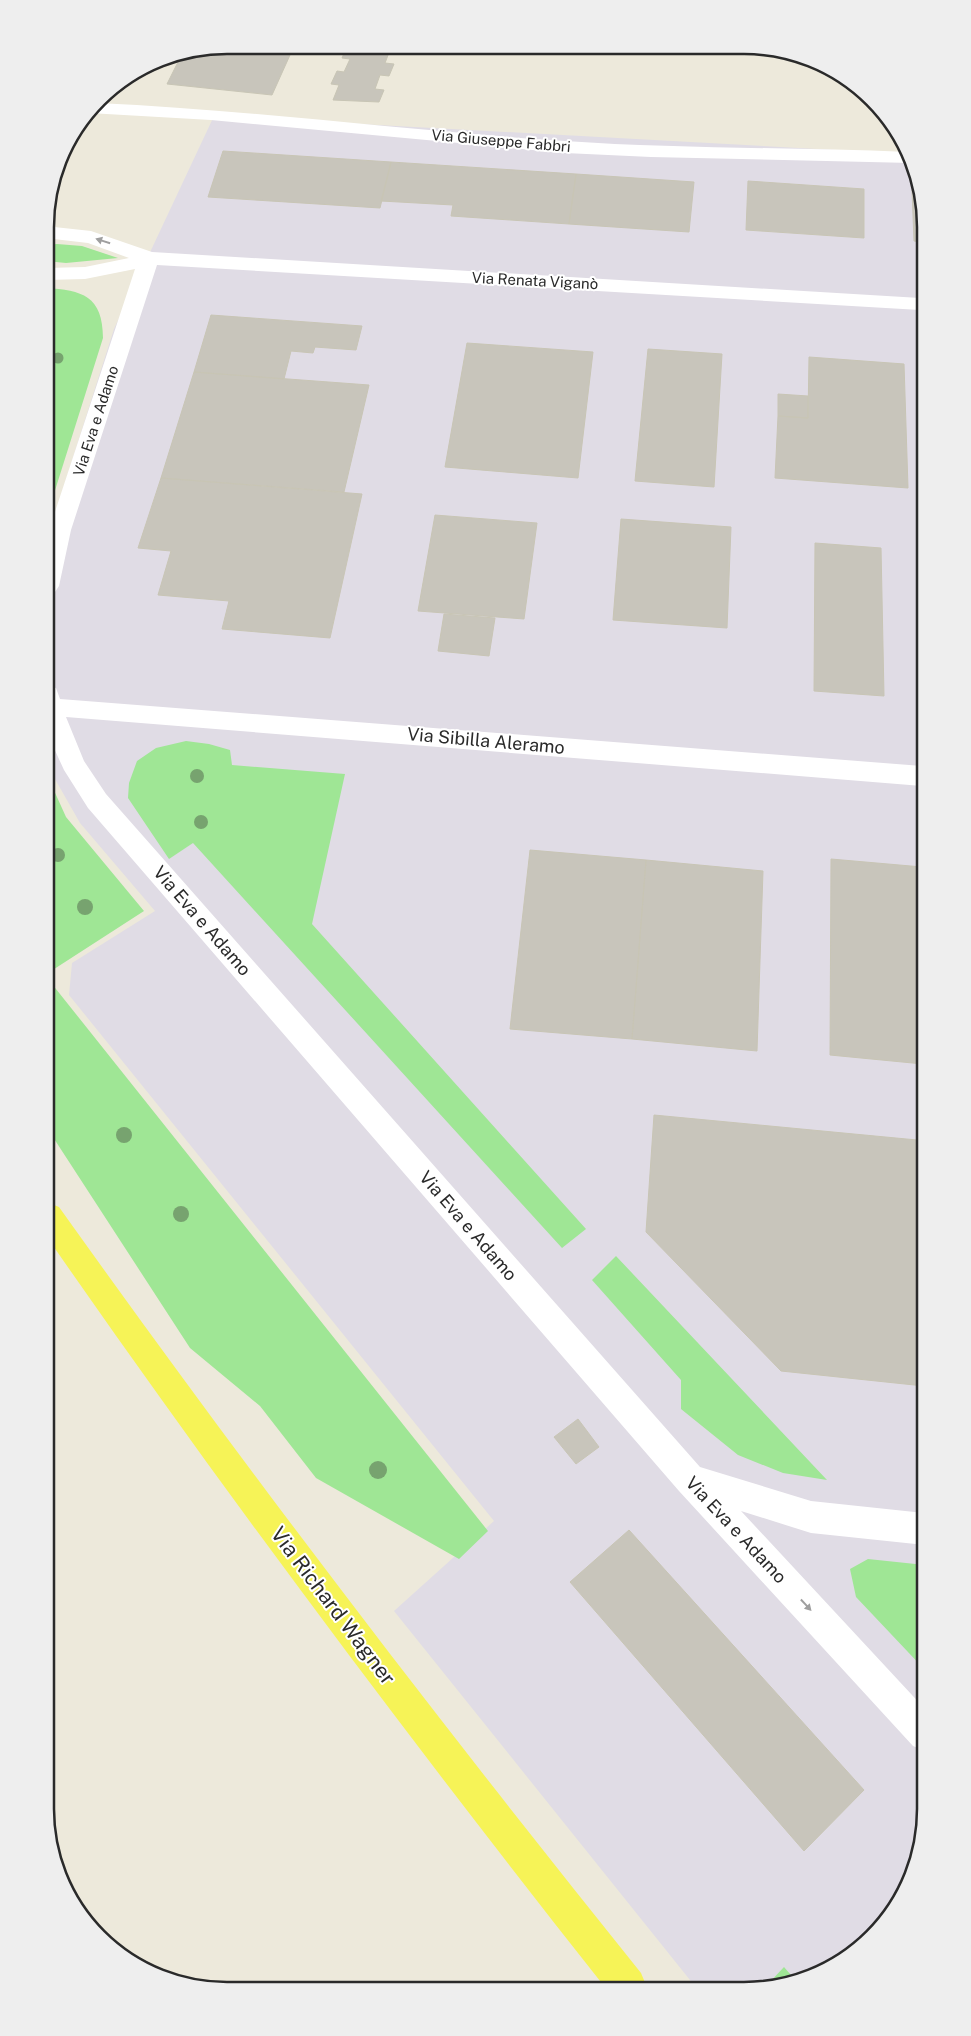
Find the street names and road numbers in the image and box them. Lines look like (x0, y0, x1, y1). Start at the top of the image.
street label: Via Giuseppe Fabbri (431, 126, 571, 155)
street label: Via Renata Viganò (471, 269, 599, 292)
street label: Via Eva e Adamo (70, 363, 121, 478)
street label: Via Sibilla Aleramo (406, 723, 566, 758)
street label: Via Eva e Adamo (149, 862, 256, 980)
street label: Via Eva e Adamo (415, 1167, 522, 1285)
street label: Via Eva e Adamo (682, 1472, 791, 1587)
street label: Via Richard Wagner (266, 1522, 401, 1690)

